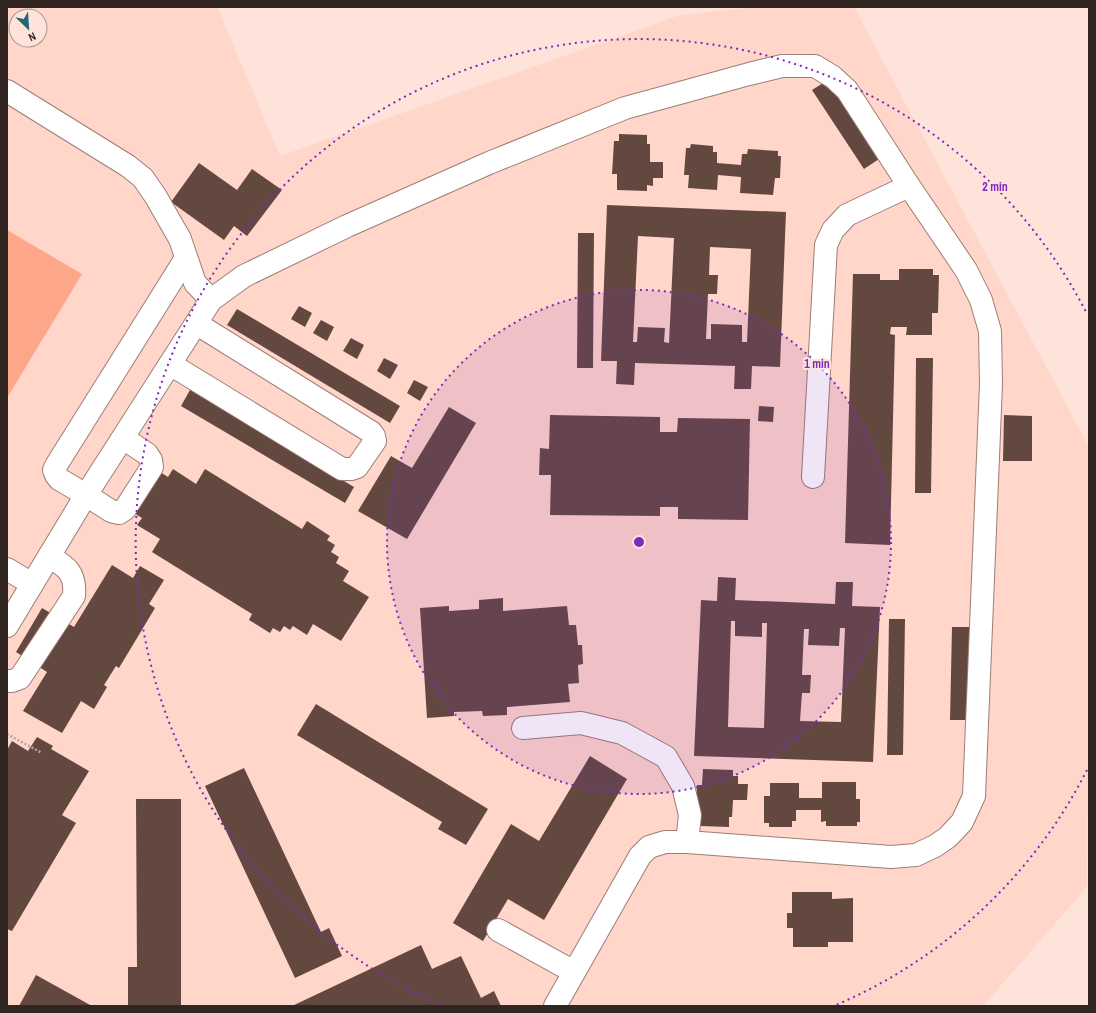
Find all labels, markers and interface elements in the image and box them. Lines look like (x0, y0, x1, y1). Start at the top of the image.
north arrow (8, 8, 48, 48)
text: N (26, 29, 38, 45)
text: 2 min (982, 179, 1008, 195)
text: 1 min (804, 356, 830, 372)
centre of rings (632, 535, 646, 549)

